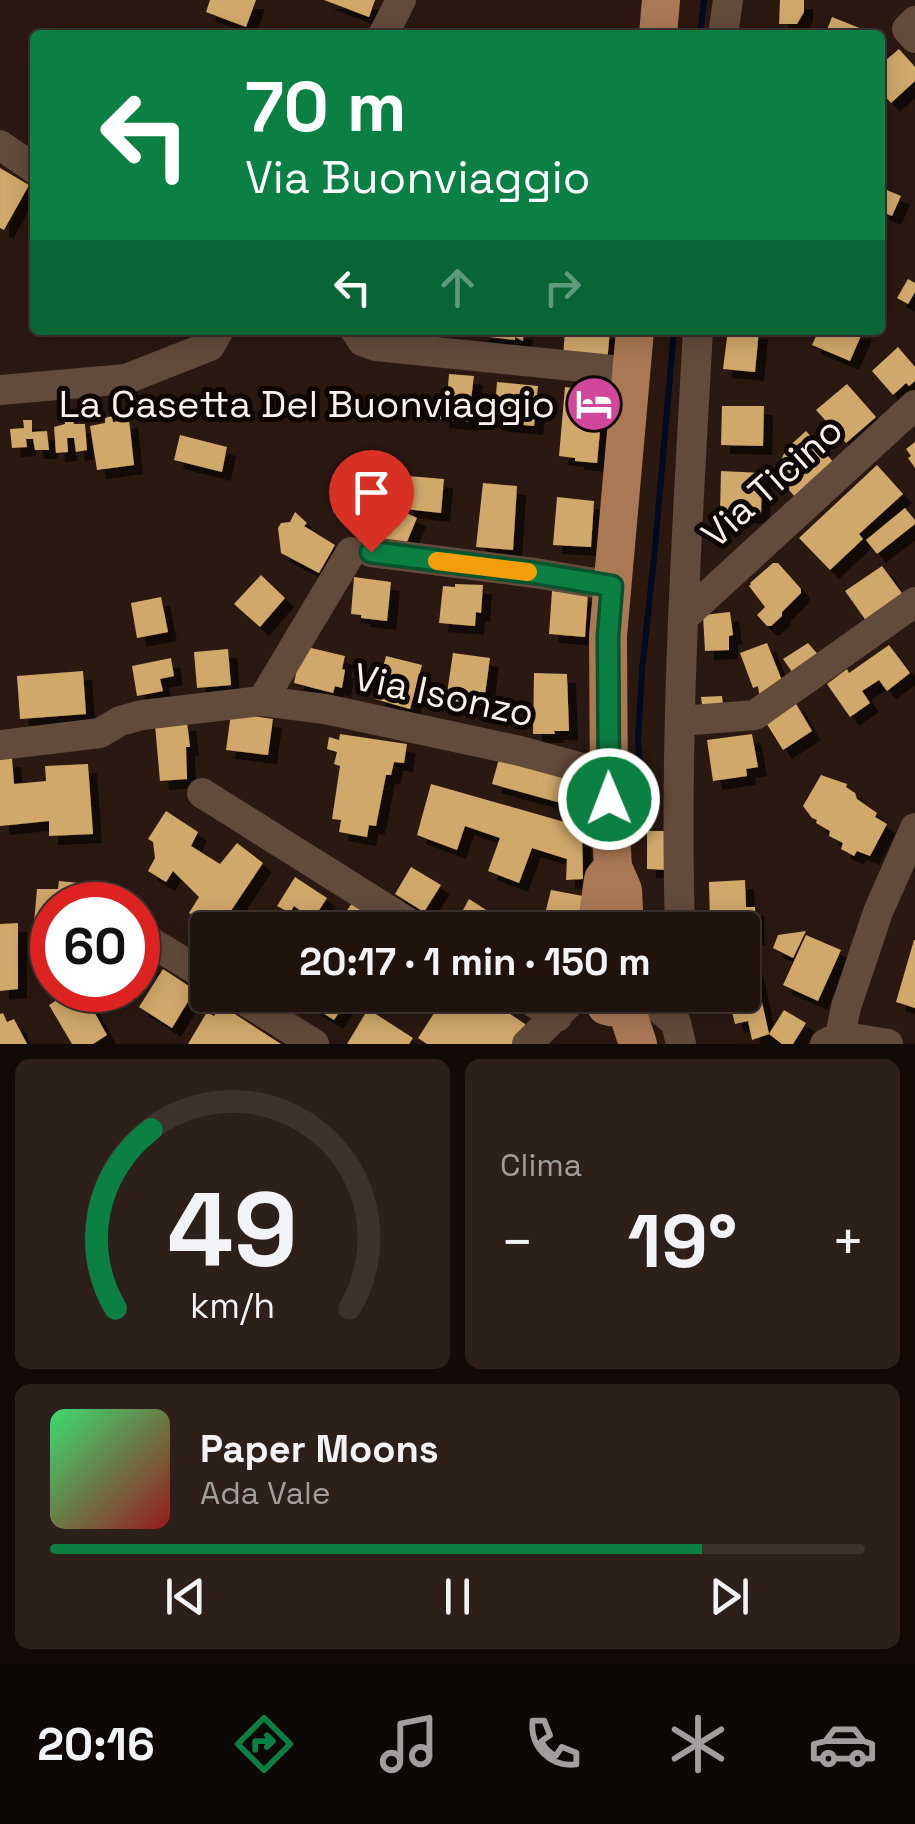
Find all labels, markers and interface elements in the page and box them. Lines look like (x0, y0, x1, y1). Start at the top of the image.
text: 70 m (245, 62, 406, 151)
icon: left (80, 70, 210, 200)
text: Via Buonviaggio (245, 149, 590, 206)
icon: left (325, 260, 380, 315)
icon: ahead (430, 260, 485, 315)
icon: right (535, 260, 590, 315)
hotel icon: La Casetta Del Buonviaggio (564, 374, 624, 434)
place label: La Casetta Del Buonviaggio (59, 380, 555, 428)
street label: Via Ticino (691, 406, 853, 558)
pin (329, 450, 414, 553)
icon: arrive (344, 465, 399, 520)
street label: Via Isonzo (349, 652, 539, 738)
position arrow (557, 747, 661, 851)
speed limit sign: 60 (30, 882, 160, 1012)
text: 20:17 · 1 min · 150 m (299, 938, 651, 986)
text: Clima (500, 1145, 582, 1185)
text: 49 (167, 1164, 298, 1296)
text: 19° (628, 1193, 737, 1289)
text: − (500, 1207, 534, 1277)
text: + (831, 1207, 865, 1277)
text: km/h (190, 1283, 275, 1328)
text: Paper Moons (200, 1425, 439, 1473)
text: Ada Vale (200, 1473, 331, 1513)
icon: previous (158, 1569, 213, 1624)
icon: pause (430, 1569, 485, 1624)
icon: next (702, 1569, 757, 1624)
icon: directions (229, 1709, 299, 1779)
icon: music (374, 1709, 444, 1779)
icon: phone (518, 1709, 588, 1779)
icon: climate (663, 1709, 733, 1779)
icon: car (808, 1709, 878, 1779)
text: 20:16 (37, 1716, 155, 1773)

